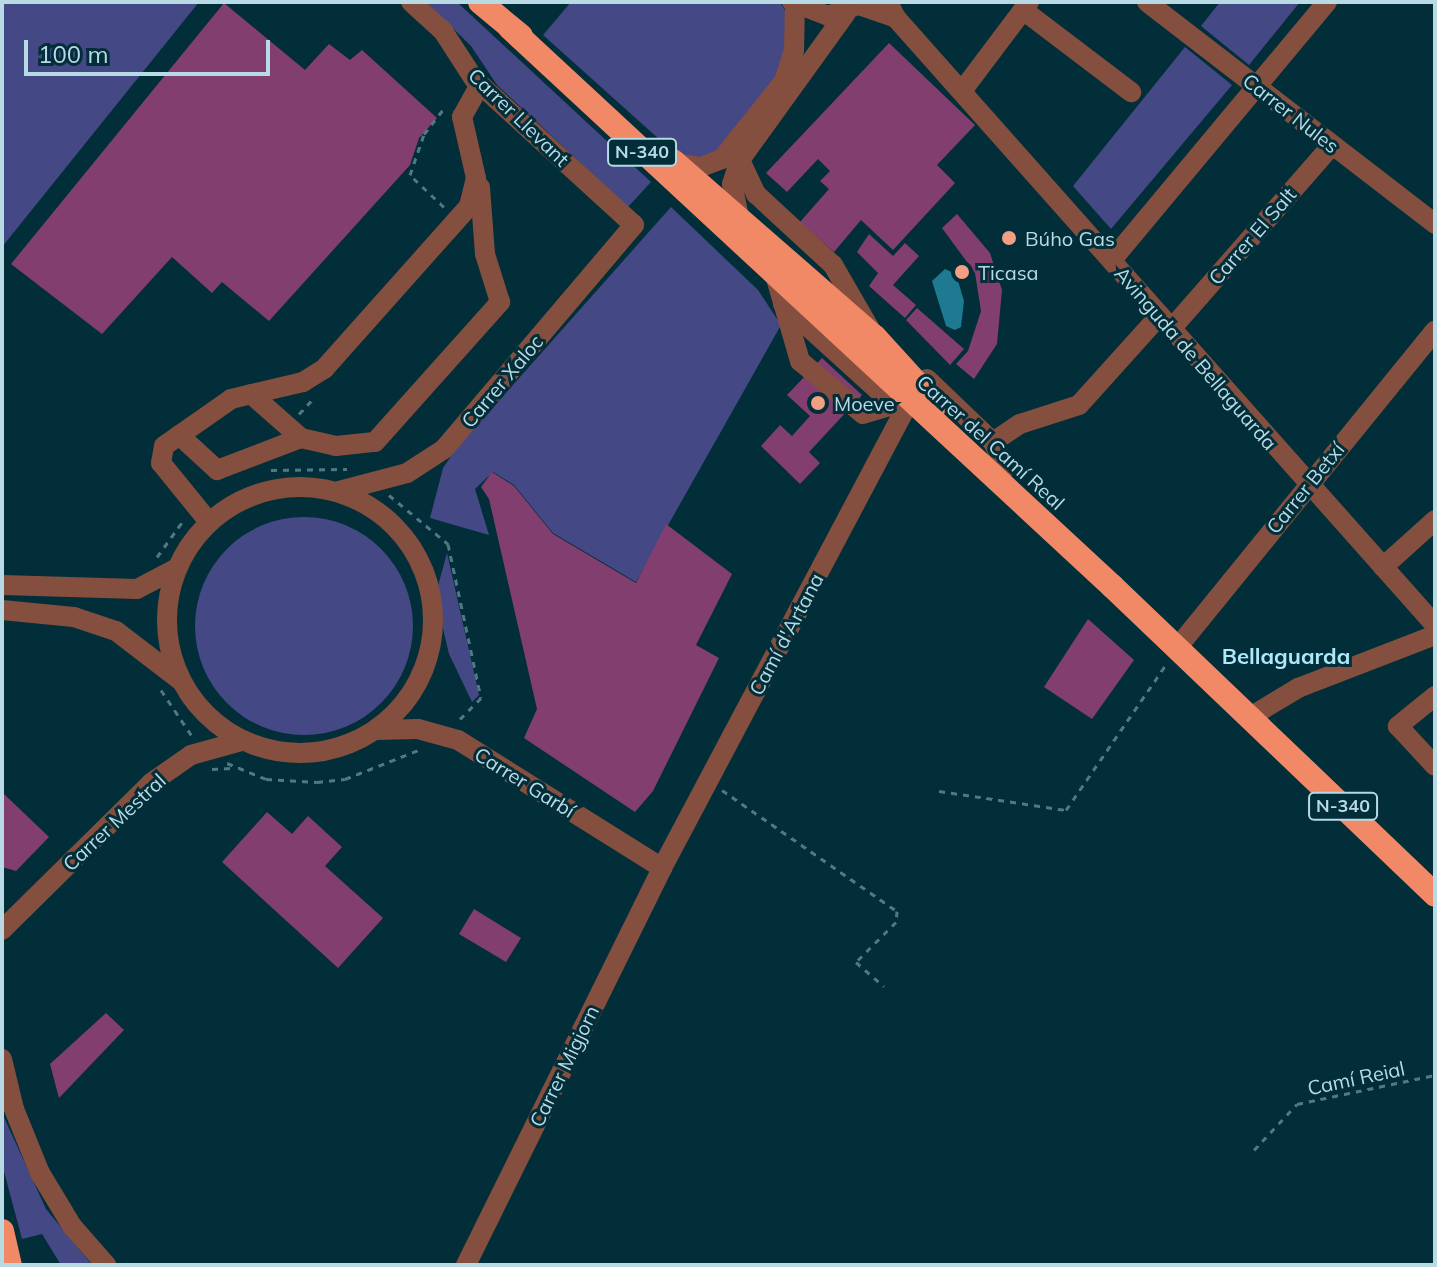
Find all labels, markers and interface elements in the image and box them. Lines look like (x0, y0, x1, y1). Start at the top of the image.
scale bar (28, 24, 274, 74)
text: 100 m (38, 39, 109, 69)
street label: Carrer Llevant (464, 63, 574, 171)
street label: Carrer Nules (1238, 68, 1344, 158)
road number: N-340 (606, 138, 678, 166)
street label: Carrer El Salt (1203, 182, 1301, 290)
place label: Búho Gas (1025, 226, 1115, 250)
marker: Búho Gas (1000, 229, 1018, 247)
place label: Ticasa (978, 260, 1039, 284)
street label: Avinguda de Bellaguarda (1110, 261, 1282, 455)
marker: Ticasa (953, 263, 971, 281)
street label: Carrer Xaloc (456, 330, 548, 432)
street label: Carrer del Camí Real (912, 369, 1070, 515)
place label: Moeve (834, 391, 895, 415)
marker: Moeve (809, 394, 827, 412)
street label: Carrer Betxí (1261, 438, 1349, 538)
street label: Camí d'Artana (744, 569, 828, 699)
district label: Bellaguarda (1222, 644, 1350, 670)
street label: Carrer Garbí (470, 742, 580, 822)
street label: Carrer Mestral (58, 768, 170, 876)
road number: N-340 (1307, 792, 1379, 820)
street label: Carrer Migjorn (524, 1001, 604, 1131)
street label: Camí Reial (1305, 1056, 1407, 1100)

